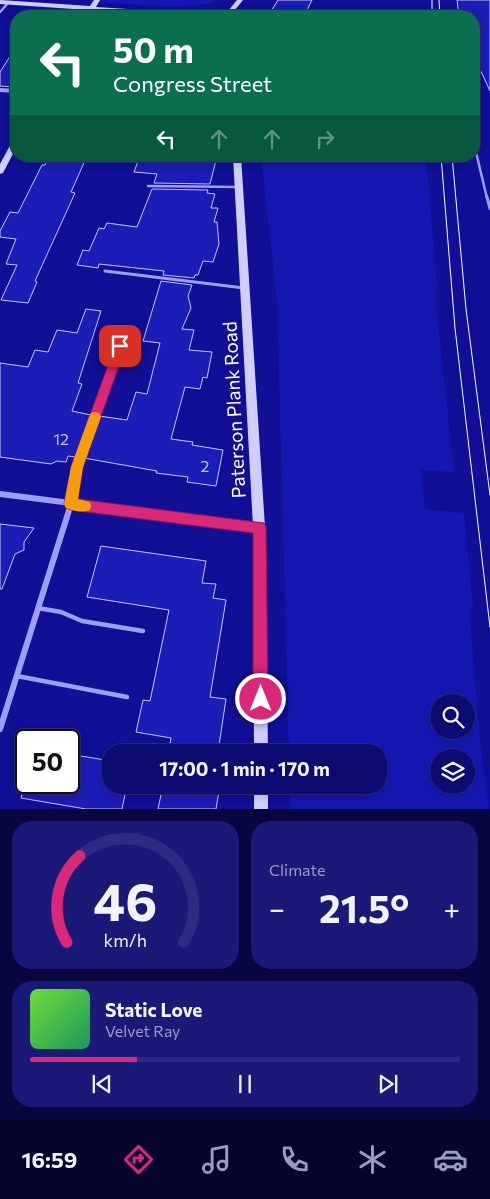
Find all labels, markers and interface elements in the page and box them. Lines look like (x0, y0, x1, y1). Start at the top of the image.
text: 50 m (113, 27, 194, 70)
icon: left (30, 30, 95, 95)
text: Congress Street (113, 70, 272, 97)
icon: left (152, 125, 180, 153)
icon: ahead (205, 125, 233, 153)
icon: ahead (258, 125, 286, 153)
icon: right (311, 125, 339, 153)
street label: Paterson Plank Road (217, 321, 250, 499)
pin (99, 325, 141, 367)
icon: arrive (106, 332, 134, 360)
house number: 12 (53, 429, 69, 448)
house number: 2 (201, 456, 210, 475)
position arrow (234, 672, 286, 724)
map controls (430, 694, 475, 794)
button: search (430, 694, 475, 739)
speed limit sign: 50 (15, 729, 80, 794)
button: layers (430, 749, 475, 794)
text: 17:00 · 1 min · 170 m (159, 757, 330, 780)
text: Climate (269, 860, 325, 879)
text: 46 (94, 868, 158, 932)
text: 21.5° (319, 884, 409, 931)
text: − (269, 891, 285, 925)
text: + (444, 891, 460, 925)
text: km/h (104, 929, 147, 951)
text: Static Love (105, 998, 202, 1021)
text: Velvet Ray (105, 1021, 180, 1040)
icon: previous (88, 1070, 116, 1098)
icon: pause (231, 1070, 259, 1098)
icon: next (374, 1070, 402, 1098)
icon: directions (121, 1142, 156, 1177)
icon: music (199, 1142, 234, 1177)
icon: phone (277, 1142, 312, 1177)
icon: climate (355, 1142, 390, 1177)
icon: car (433, 1142, 468, 1177)
text: 16:59 (22, 1146, 77, 1173)

